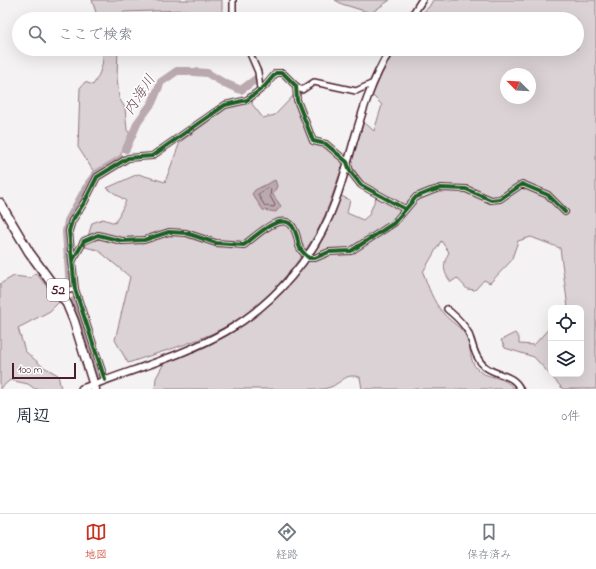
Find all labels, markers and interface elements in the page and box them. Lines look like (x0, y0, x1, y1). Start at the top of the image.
search box (12, 12, 584, 56)
icon: search (26, 23, 48, 45)
text: ここで検索 (58, 24, 133, 46)
north arrow (500, 68, 536, 104)
water label: 内海川 (119, 70, 161, 120)
road number: 52 (47, 279, 69, 301)
map controls (548, 305, 584, 377)
button: locate (548, 305, 584, 341)
button: layers (548, 341, 584, 377)
scale bar (12, 361, 76, 380)
text: 100 m (18, 362, 42, 378)
text: 周辺 (16, 404, 50, 429)
text: 0件 (561, 407, 580, 426)
tab: 地図 (85, 521, 107, 563)
tab: 経路 (276, 521, 298, 563)
tab: 保存済み (467, 521, 511, 563)

